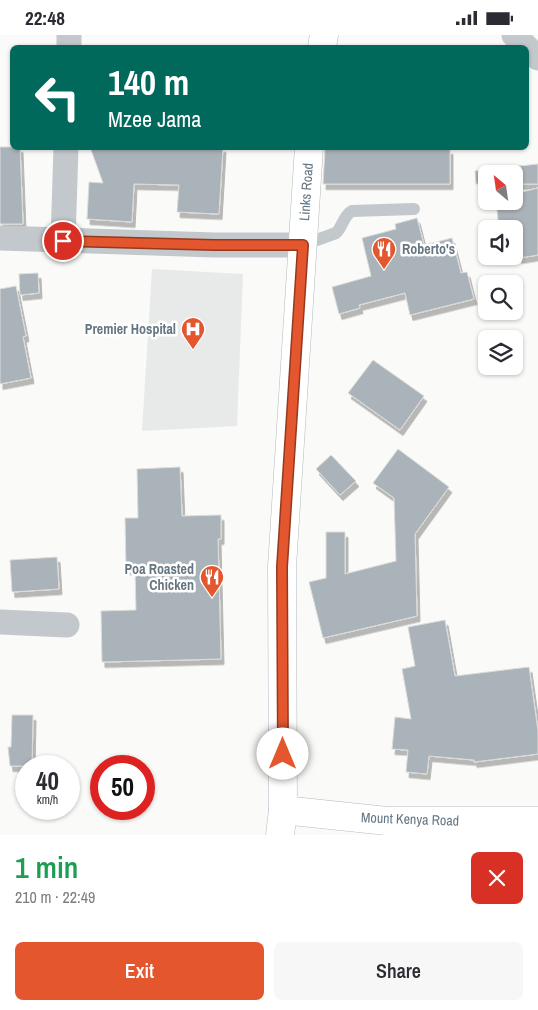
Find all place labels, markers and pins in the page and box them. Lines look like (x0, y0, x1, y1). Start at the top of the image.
pin (42, 220, 84, 262)
restaurant icon: Roberto's (371, 236, 397, 270)
place label: Roberto's (402, 240, 455, 258)
hospital icon: Premier Hospital (180, 316, 206, 350)
place label: Premier Hospital (85, 320, 176, 338)
place label: Poa Roasted Chicken (124, 560, 194, 594)
restaurant icon: Poa Roasted Chicken (199, 564, 225, 598)

